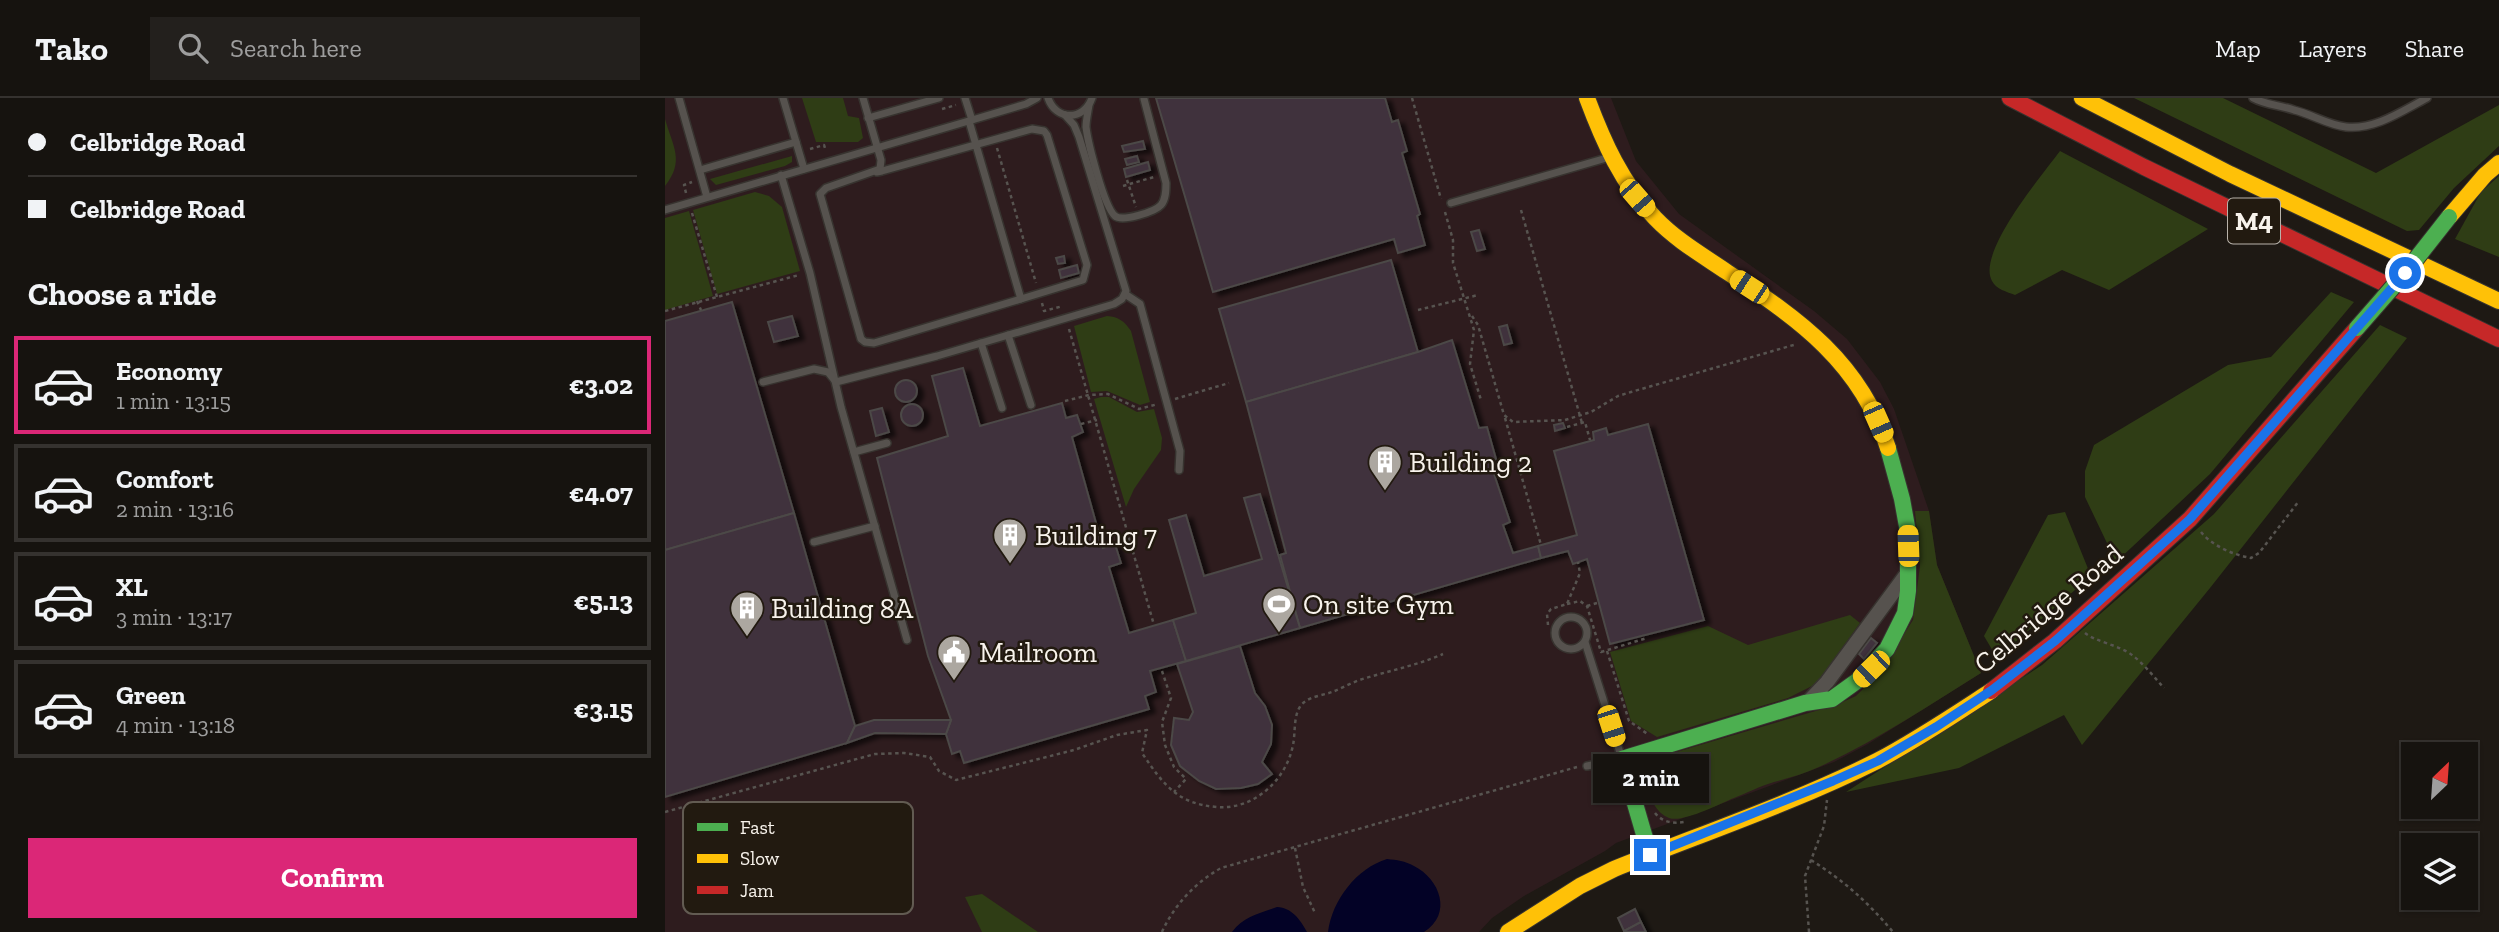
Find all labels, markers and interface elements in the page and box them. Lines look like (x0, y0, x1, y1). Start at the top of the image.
search box (150, 17, 640, 80)
text: Tako (35, 29, 108, 68)
icon: search (174, 29, 212, 67)
text: Search here (230, 32, 362, 64)
text: Map (2215, 34, 2261, 63)
text: Layers (2299, 34, 2367, 63)
text: Share (2405, 34, 2464, 63)
text: Celbridge Road (70, 126, 245, 158)
car (1616, 175, 1659, 221)
text: Celbridge Road (70, 193, 245, 225)
road number: M4 (2228, 198, 2280, 244)
route start (2389, 257, 2421, 289)
car (1726, 267, 1773, 307)
text: Choose a ride (28, 275, 216, 313)
icon: car (32, 354, 95, 417)
text: Economy (116, 355, 222, 387)
text: €3.02 (569, 369, 633, 401)
text: 1 min · 13:15 (116, 387, 231, 415)
car (1860, 399, 1897, 445)
building icon: Building 2 (1366, 443, 1404, 492)
place label: Building 2 (1409, 446, 1532, 479)
icon: car (32, 462, 95, 525)
text: Comfort (116, 463, 213, 495)
text: €4.07 (569, 477, 633, 509)
text: 2 min · 13:16 (116, 495, 234, 523)
building icon: Building 7 (991, 516, 1029, 565)
place label: Building 7 (1035, 519, 1157, 552)
car (1897, 525, 1920, 567)
street label: Celbridge Road (1967, 537, 2129, 680)
icon: car (32, 570, 95, 633)
text: XL (116, 571, 148, 603)
text: €5.13 (574, 585, 633, 617)
sports icon: On site Gym (1260, 585, 1298, 634)
place label: On site Gym (1303, 588, 1454, 621)
building icon: Building 8A (728, 589, 766, 638)
place label: Building 8A (771, 592, 914, 625)
text: 3 min · 13:17 (116, 603, 232, 631)
public building icon: Mailroom (935, 633, 973, 682)
place label: Mailroom (979, 636, 1097, 669)
car (1849, 647, 1894, 691)
icon: car (32, 678, 95, 741)
text: Green (116, 679, 186, 711)
text: €3.15 (574, 693, 633, 725)
car (1595, 703, 1628, 749)
text: 4 min · 13:18 (116, 711, 235, 739)
north arrow (2401, 742, 2478, 819)
map controls (2401, 742, 2478, 910)
callout: 2 min (1592, 754, 1708, 802)
text: 2 min (1622, 764, 1680, 792)
legend (683, 802, 913, 914)
text: Fast (740, 816, 775, 839)
button: layers (2401, 833, 2478, 910)
button: Confirm (28, 838, 637, 918)
route end (1634, 839, 1666, 871)
text: Slow (740, 847, 780, 870)
text: Jam (740, 879, 774, 902)

